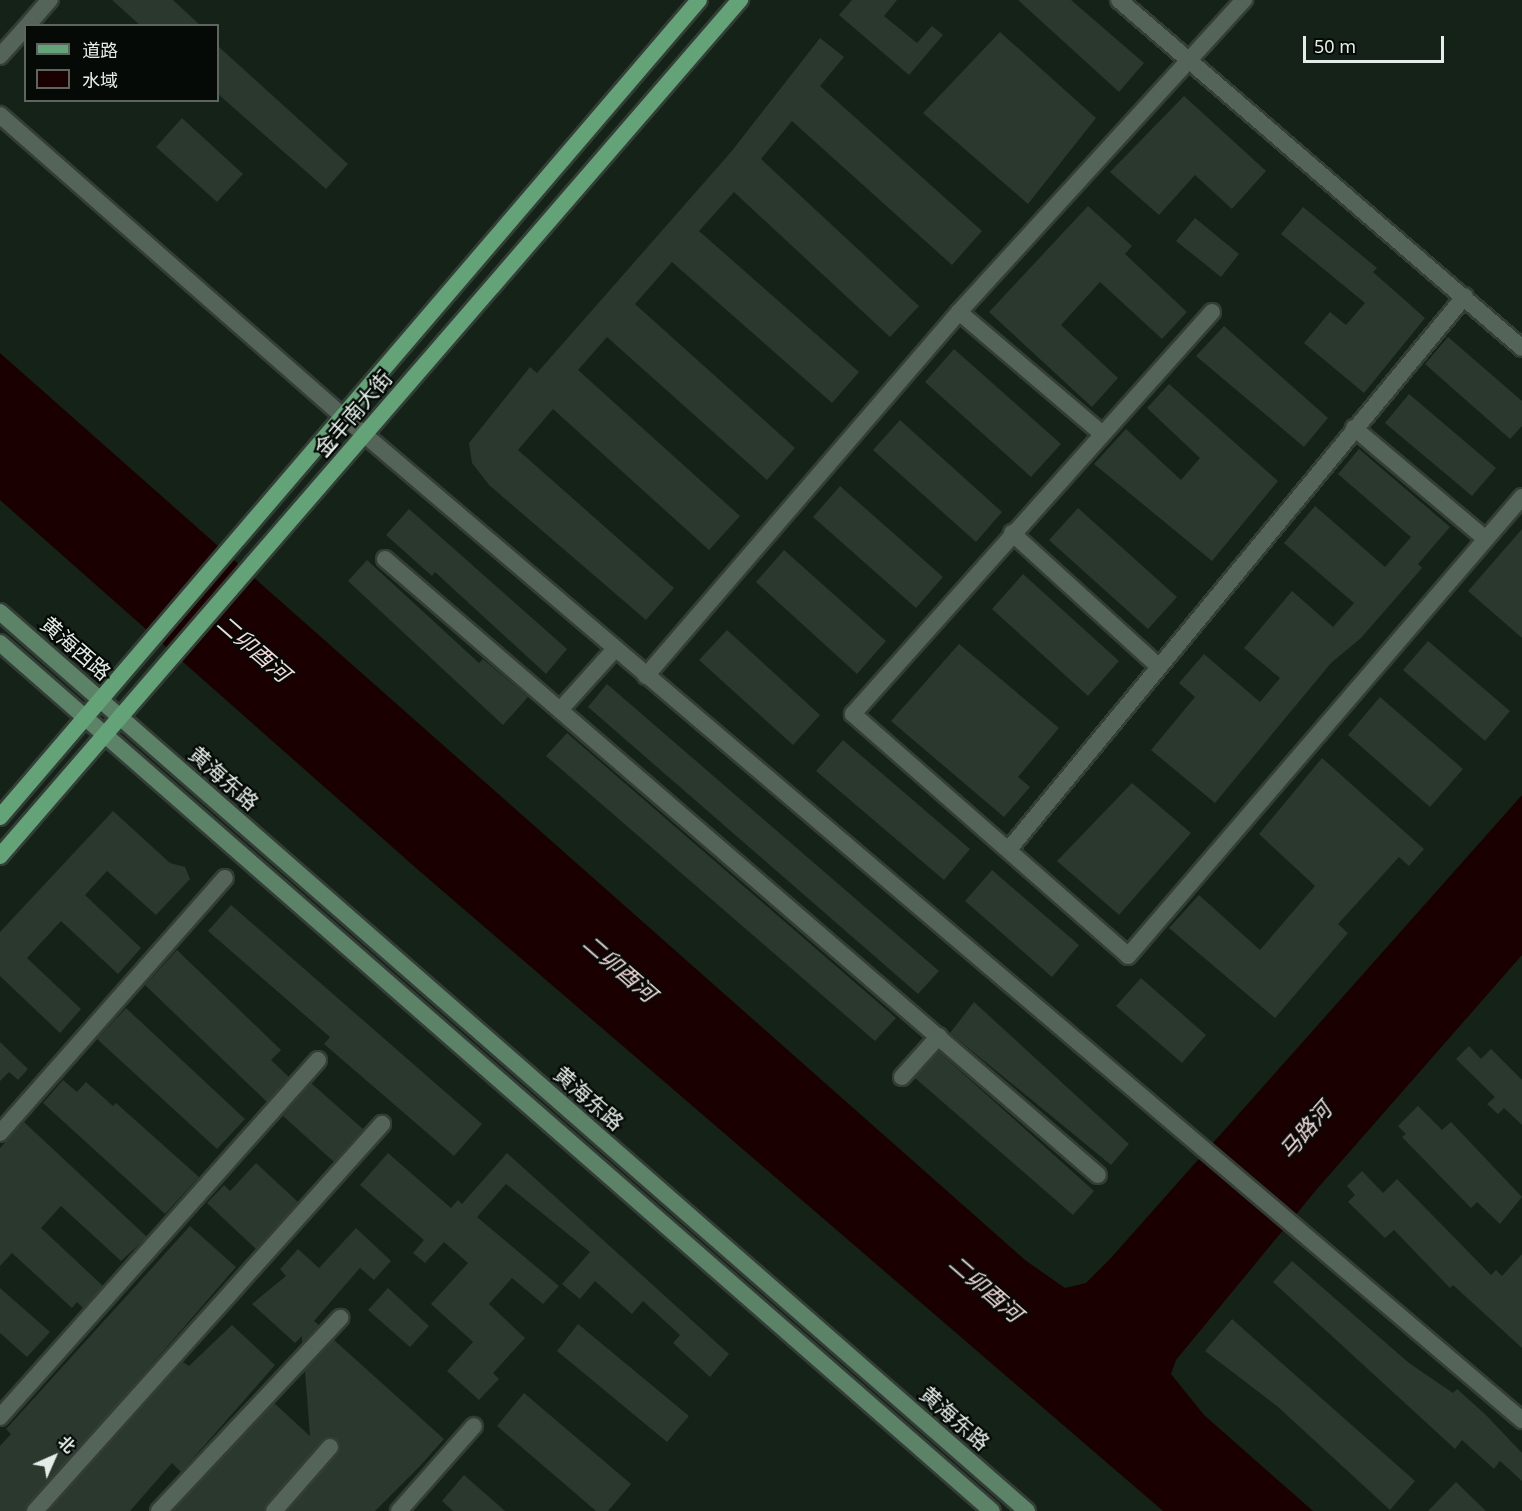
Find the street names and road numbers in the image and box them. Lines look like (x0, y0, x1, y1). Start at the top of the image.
street label: 金丰南大街 (309, 365, 397, 461)
street label: 黄海西路 (36, 611, 116, 685)
street label: 黄海东路 (184, 741, 264, 815)
street label: 黄海东路 (549, 1061, 629, 1135)
street label: 黄海东路 (915, 1381, 995, 1455)

